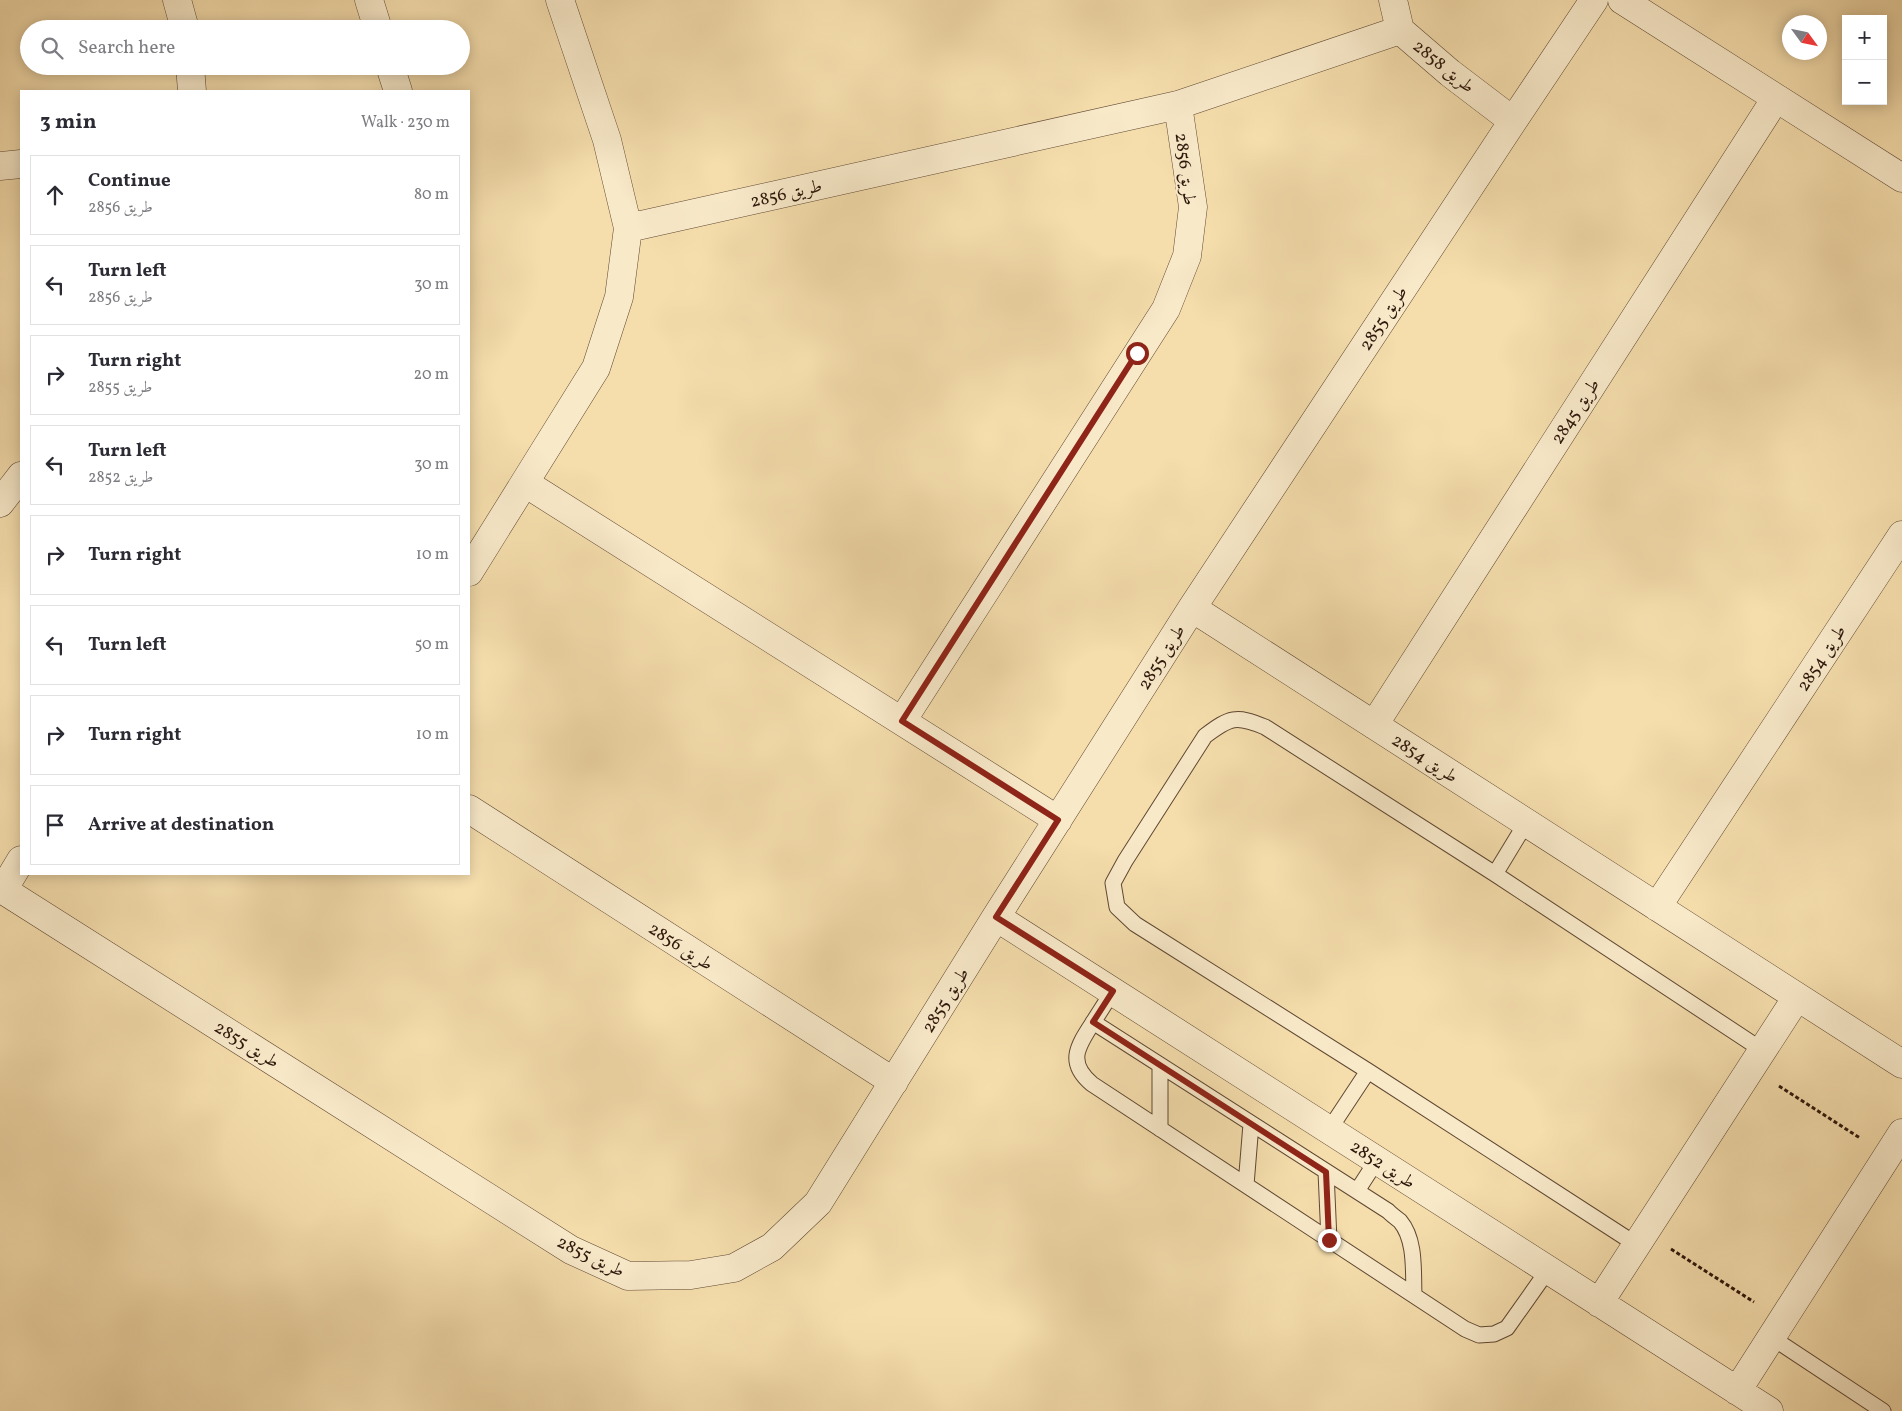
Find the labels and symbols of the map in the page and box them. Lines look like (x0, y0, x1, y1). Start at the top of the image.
north arrow (1782, 15, 1827, 60)
street label: طريق 2858 (1407, 34, 1479, 100)
street label: طريق 2856 (1168, 131, 1201, 207)
street label: طريق 2856 (748, 174, 825, 215)
street label: طريق 2855 (1354, 282, 1414, 356)
route start (1126, 342, 1149, 365)
street label: طريق 2845 (1546, 374, 1607, 450)
street label: طريق 2855 (1132, 620, 1192, 695)
street label: طريق 2854 (1791, 621, 1853, 697)
street label: طريق 2854 (1386, 728, 1462, 790)
street label: طريق 2856 (643, 917, 718, 978)
street label: طريق 2855 (916, 963, 976, 1038)
street label: طريق 2855 (209, 1015, 284, 1075)
street label: طريق 2852 (1345, 1135, 1420, 1196)
route end (1318, 1229, 1341, 1252)
street label: طريق 2855 (552, 1230, 628, 1284)

